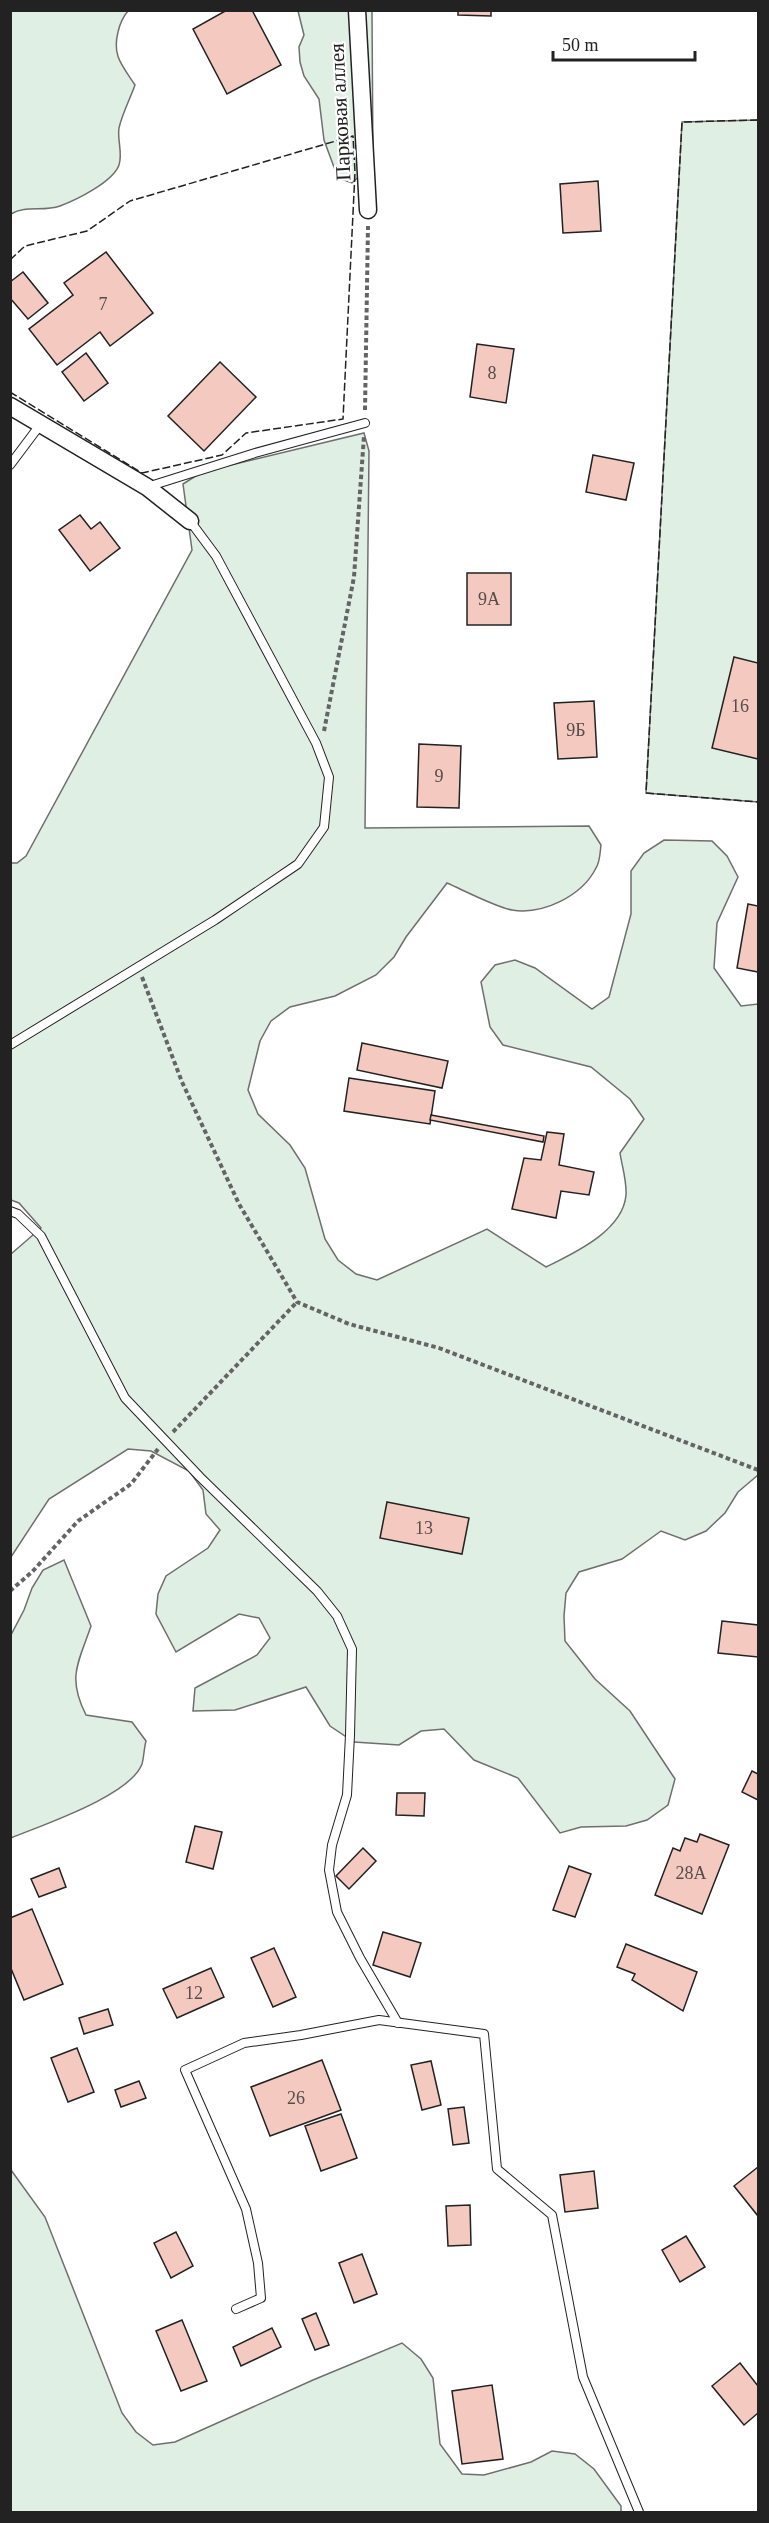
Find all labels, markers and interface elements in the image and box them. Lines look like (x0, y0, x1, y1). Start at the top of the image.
scale bar (553, 24, 696, 62)
text: 50 m (562, 35, 599, 55)
street label: Парковая аллея (324, 42, 356, 182)
house number: 7 (99, 294, 108, 314)
house number: 8 (488, 363, 497, 383)
house number: 9А (478, 589, 500, 609)
house number: 16 (731, 696, 749, 716)
house number: 9Б (566, 720, 586, 740)
house number: 9 (435, 766, 444, 786)
house number: 13 (415, 1518, 433, 1538)
house number: 28А (676, 1863, 707, 1883)
house number: 12 (185, 1983, 203, 2003)
house number: 26 (287, 2088, 305, 2108)

